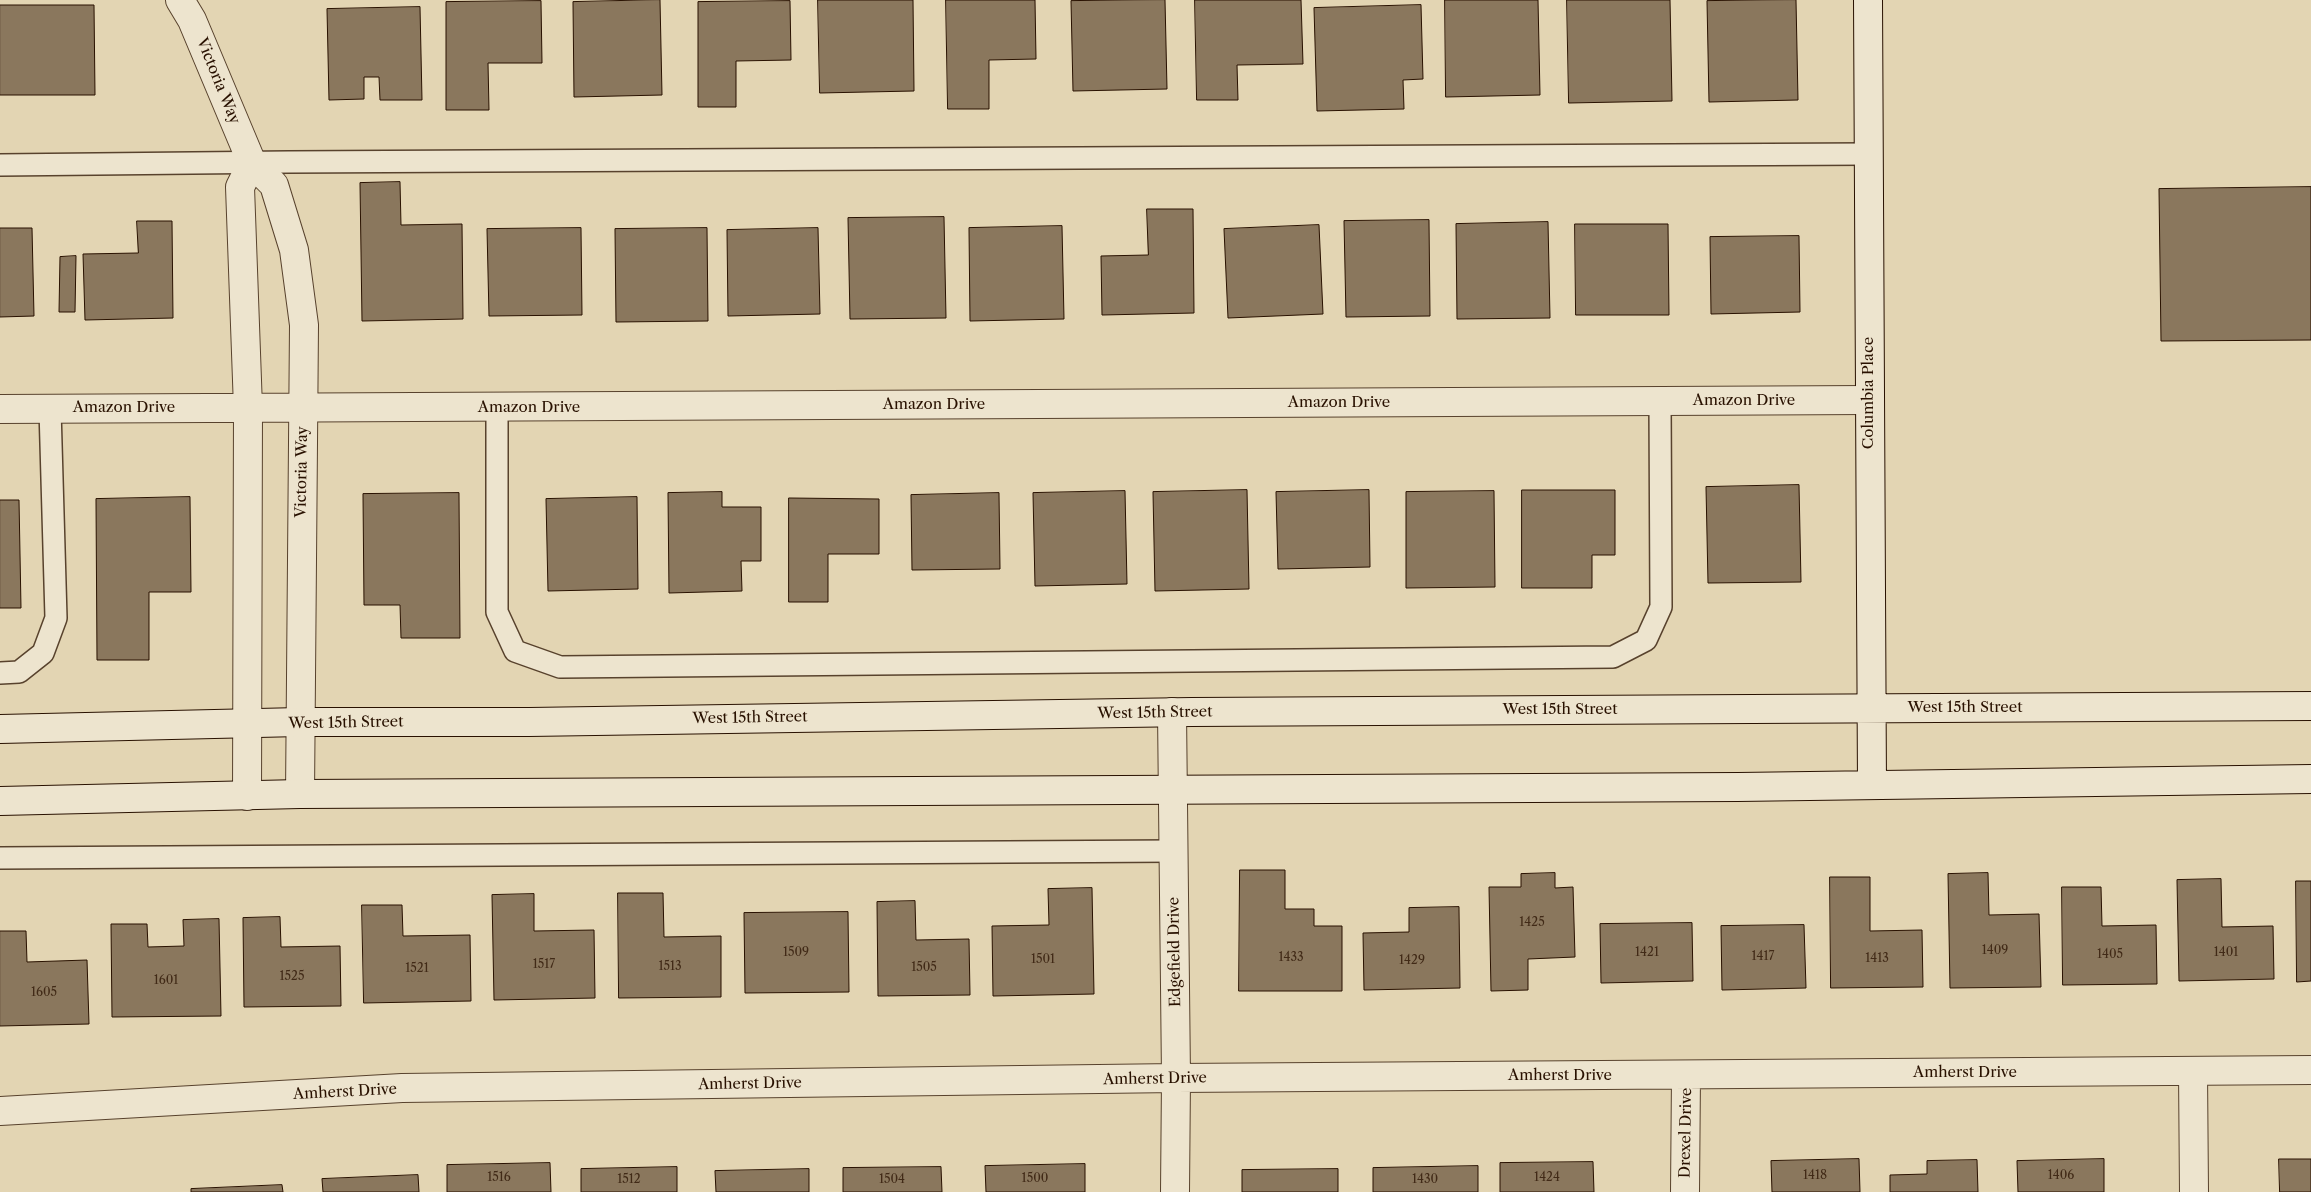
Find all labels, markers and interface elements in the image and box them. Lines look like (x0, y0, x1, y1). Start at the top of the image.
street label: Victoria Way (193, 35, 243, 127)
street label: Columbia Place (1860, 337, 1878, 449)
street label: Amazon Drive (1693, 392, 1795, 410)
street label: Amazon Drive (1288, 394, 1390, 412)
street label: Amazon Drive (883, 396, 985, 414)
street label: Amazon Drive (73, 399, 175, 417)
street label: Amazon Drive (478, 399, 580, 417)
street label: Victoria Way (292, 426, 312, 518)
street label: West 15th Street (1908, 699, 2022, 717)
street label: West 15th Street (1503, 701, 1617, 719)
street label: West 15th Street (1097, 703, 1213, 723)
street label: West 15th Street (692, 708, 808, 728)
street label: West 15th Street (288, 713, 404, 733)
street label: Edgefield Drive (1165, 897, 1185, 1007)
house number: 1425 (1519, 916, 1545, 930)
house number: 1409 (1982, 944, 2008, 958)
house number: 1509 (783, 946, 809, 960)
house number: 1421 (1635, 946, 1659, 960)
house number: 1401 (2214, 946, 2238, 960)
house number: 1405 (2097, 948, 2123, 962)
house number: 1417 (1752, 950, 1774, 964)
house number: 1433 (1278, 951, 1304, 965)
house number: 1413 (1865, 952, 1889, 966)
house number: 1501 (1031, 953, 1055, 967)
house number: 1429 (1399, 954, 1425, 968)
house number: 1517 (533, 958, 555, 972)
house number: 1513 (658, 960, 682, 974)
house number: 1505 (911, 961, 937, 975)
house number: 1521 (405, 962, 429, 976)
house number: 1525 (280, 970, 304, 984)
house number: 1601 (154, 974, 178, 988)
house number: 1605 (31, 986, 57, 1000)
street label: Amherst Drive (1913, 1064, 2017, 1082)
street label: Amherst Drive (1508, 1067, 1612, 1085)
street label: Amherst Drive (1103, 1069, 1207, 1089)
street label: Amherst Drive (698, 1074, 802, 1094)
street label: Amherst Drive (293, 1080, 397, 1104)
street label: Drexel Drive (1676, 1088, 1696, 1178)
house number: 1418 (1803, 1169, 1827, 1183)
house number: 1406 (2048, 1169, 2074, 1183)
house number: 1516 (487, 1171, 511, 1185)
house number: 1424 (1534, 1171, 1560, 1185)
house number: 1500 (1022, 1172, 1048, 1186)
house number: 1512 (617, 1173, 641, 1187)
house number: 1504 (879, 1173, 905, 1187)
house number: 1430 (1412, 1173, 1438, 1187)

